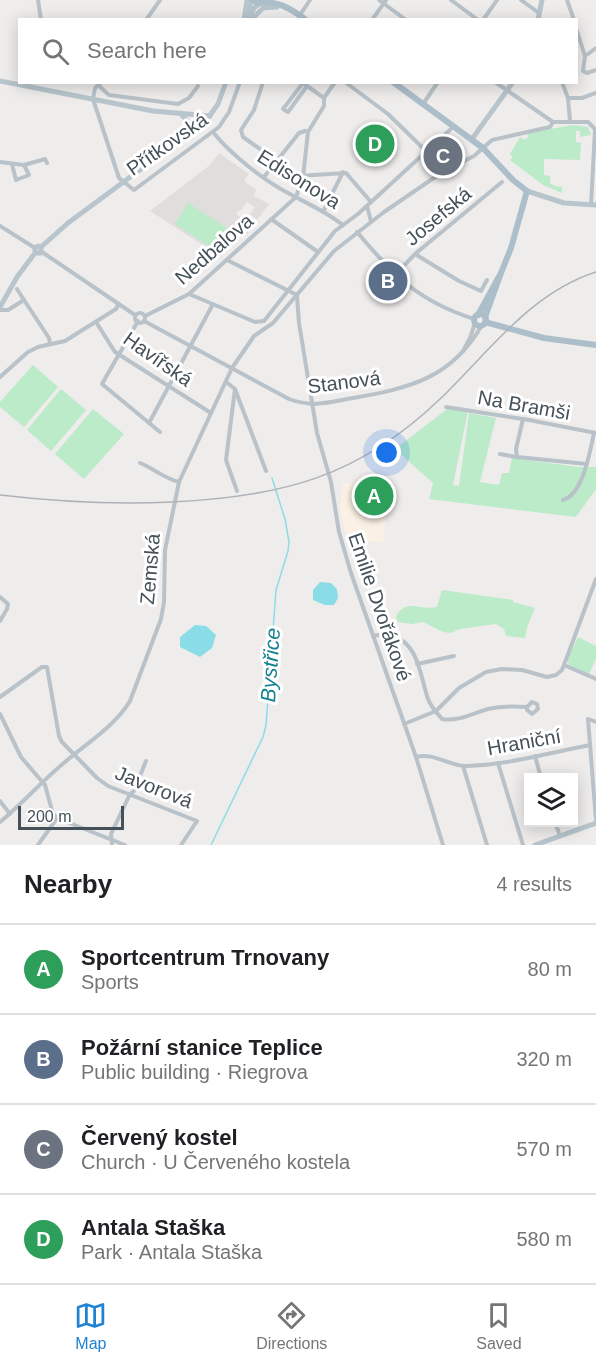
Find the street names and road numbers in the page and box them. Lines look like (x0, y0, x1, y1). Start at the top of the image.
street label: Přítkovská (122, 108, 212, 180)
street label: Edisonova (254, 145, 345, 214)
street label: Josefská (401, 182, 476, 250)
street label: Nedbalova (171, 209, 258, 289)
street label: Havířská (119, 327, 197, 391)
street label: Stanová (306, 367, 383, 397)
street label: Na Bramši (476, 386, 572, 424)
street label: Emilie Dvořákové (344, 530, 416, 684)
street label: Zemská (136, 532, 164, 605)
street label: Hraniční (485, 725, 563, 759)
street label: Javorová (112, 762, 197, 813)

